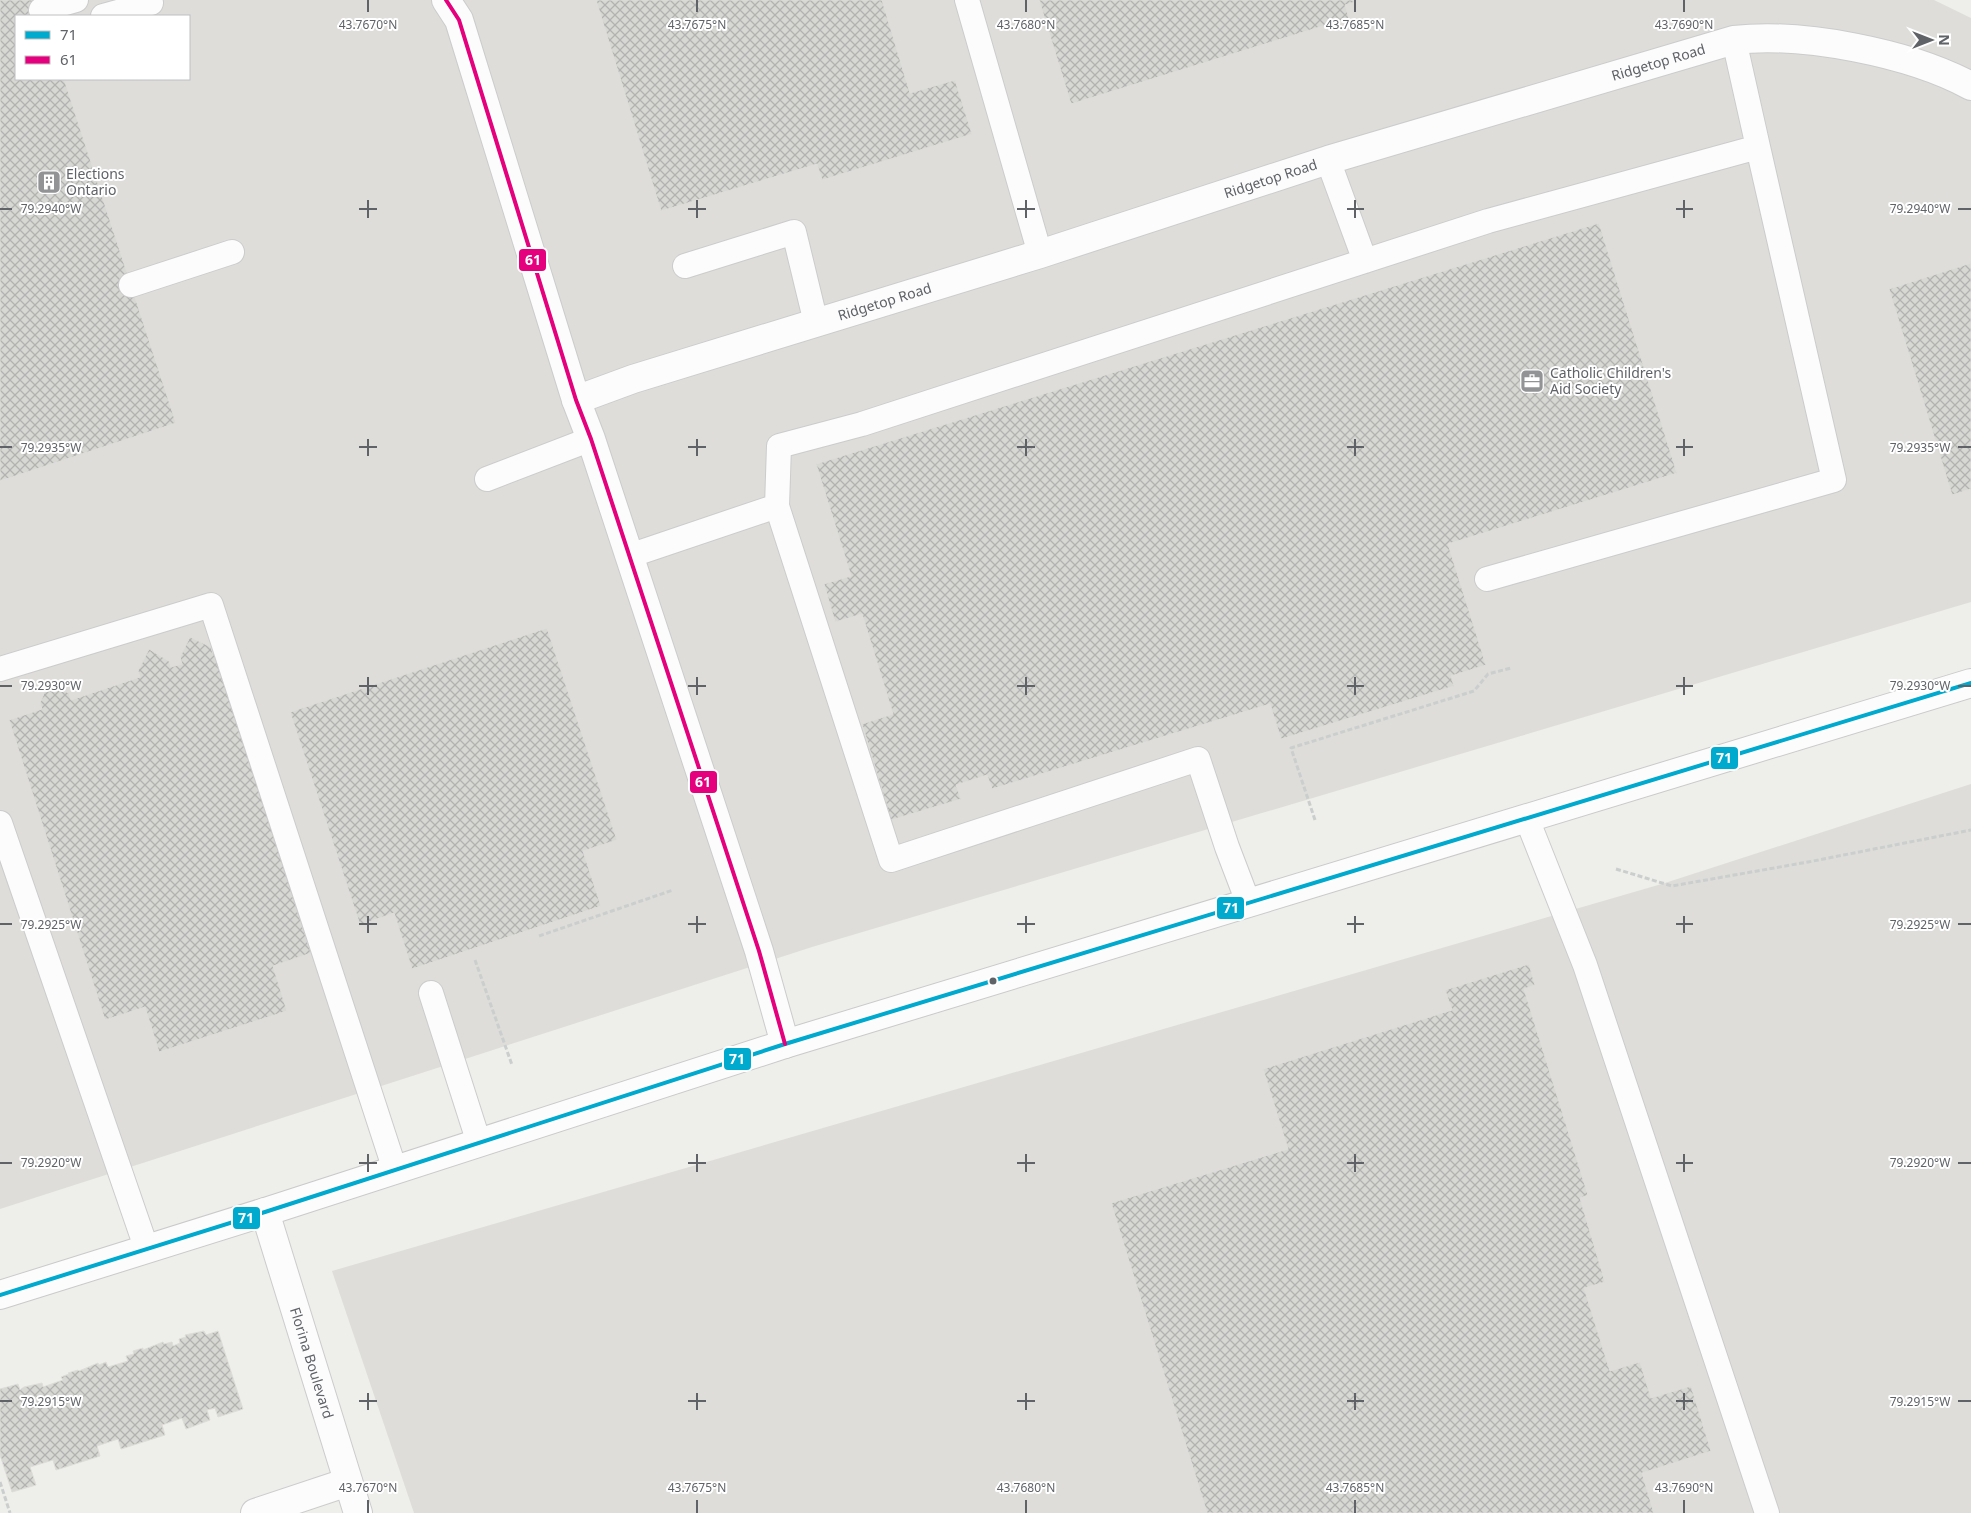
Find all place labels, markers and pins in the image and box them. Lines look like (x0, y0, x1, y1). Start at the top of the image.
place label: Elections Ontario (66, 164, 125, 199)
building icon: Elections Ontario (36, 169, 62, 195)
place label: Catholic Children's Aid Society (1550, 363, 1671, 398)
office icon: Catholic Children's Aid Society (1519, 368, 1545, 394)
unlabelled marker (988, 976, 998, 986)

